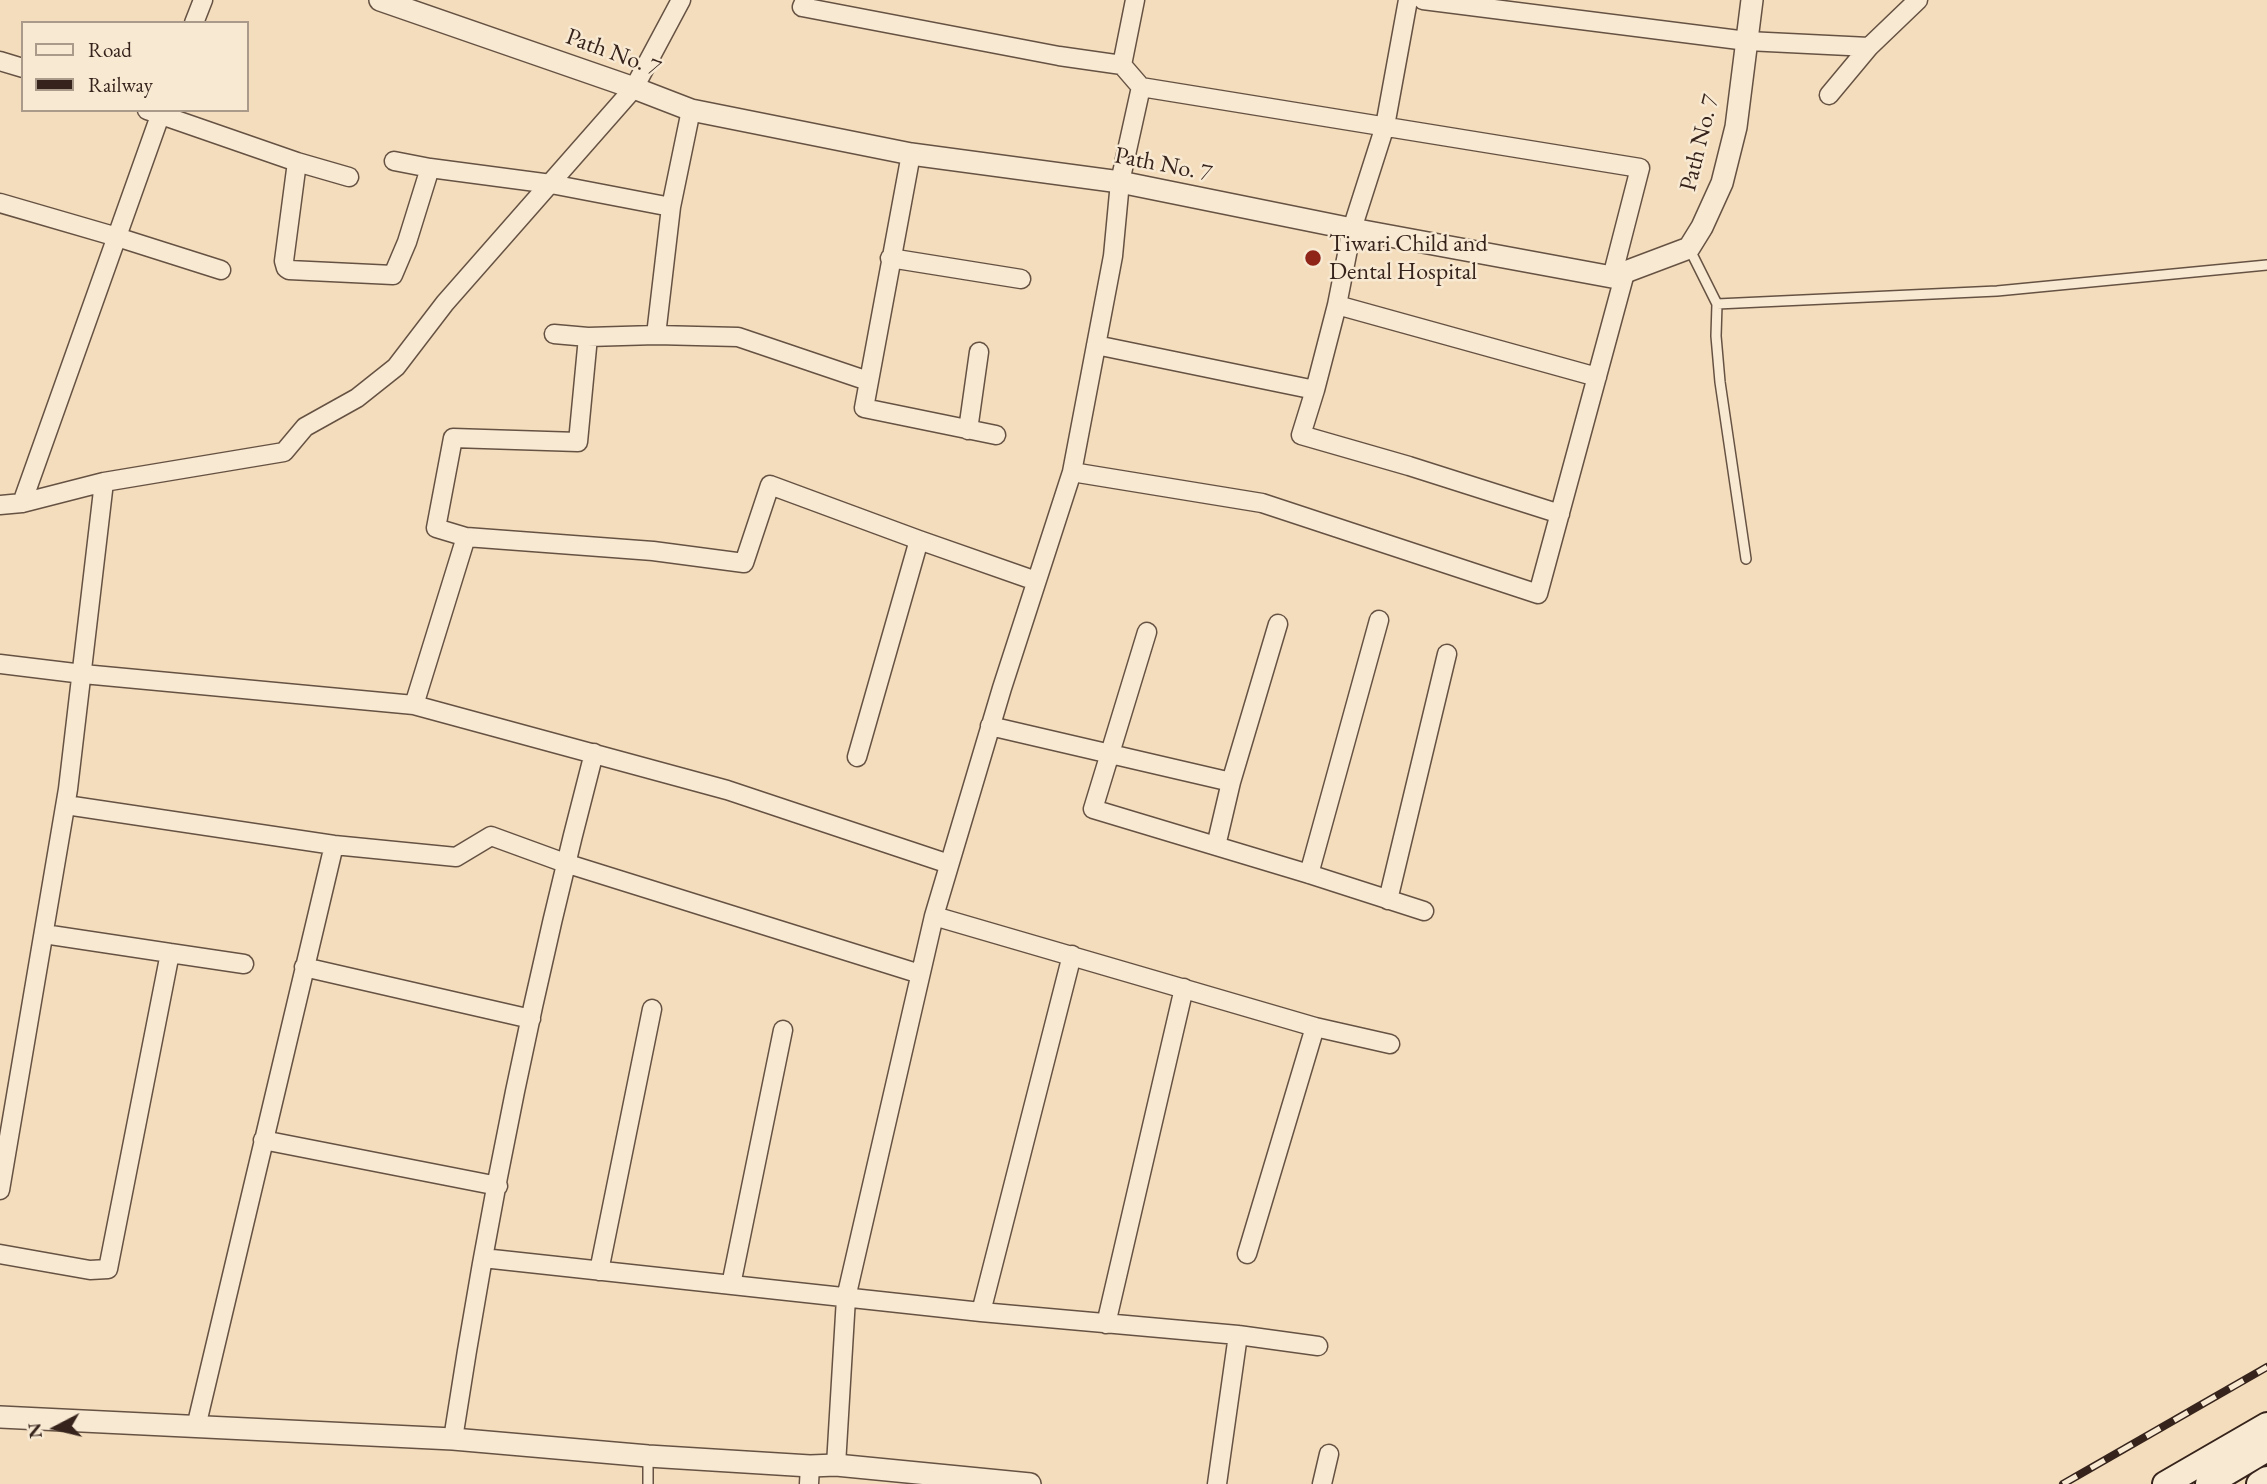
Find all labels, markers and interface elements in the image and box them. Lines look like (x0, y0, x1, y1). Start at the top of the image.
legend (21, 21, 248, 112)
street label: Path No. 7 (562, 23, 664, 83)
text: Road (88, 36, 132, 63)
text: Railway (88, 71, 153, 98)
street label: Path No. 7 (1674, 92, 1726, 194)
street label: Path No. 7 (1112, 141, 1214, 189)
place label: Tiwari Child and Dental Hospital (1329, 230, 1488, 286)
marker: Tiwari Child and Dental Hospital (1303, 248, 1323, 268)
north arrow (21, 1393, 91, 1463)
text: N (21, 1421, 48, 1440)

